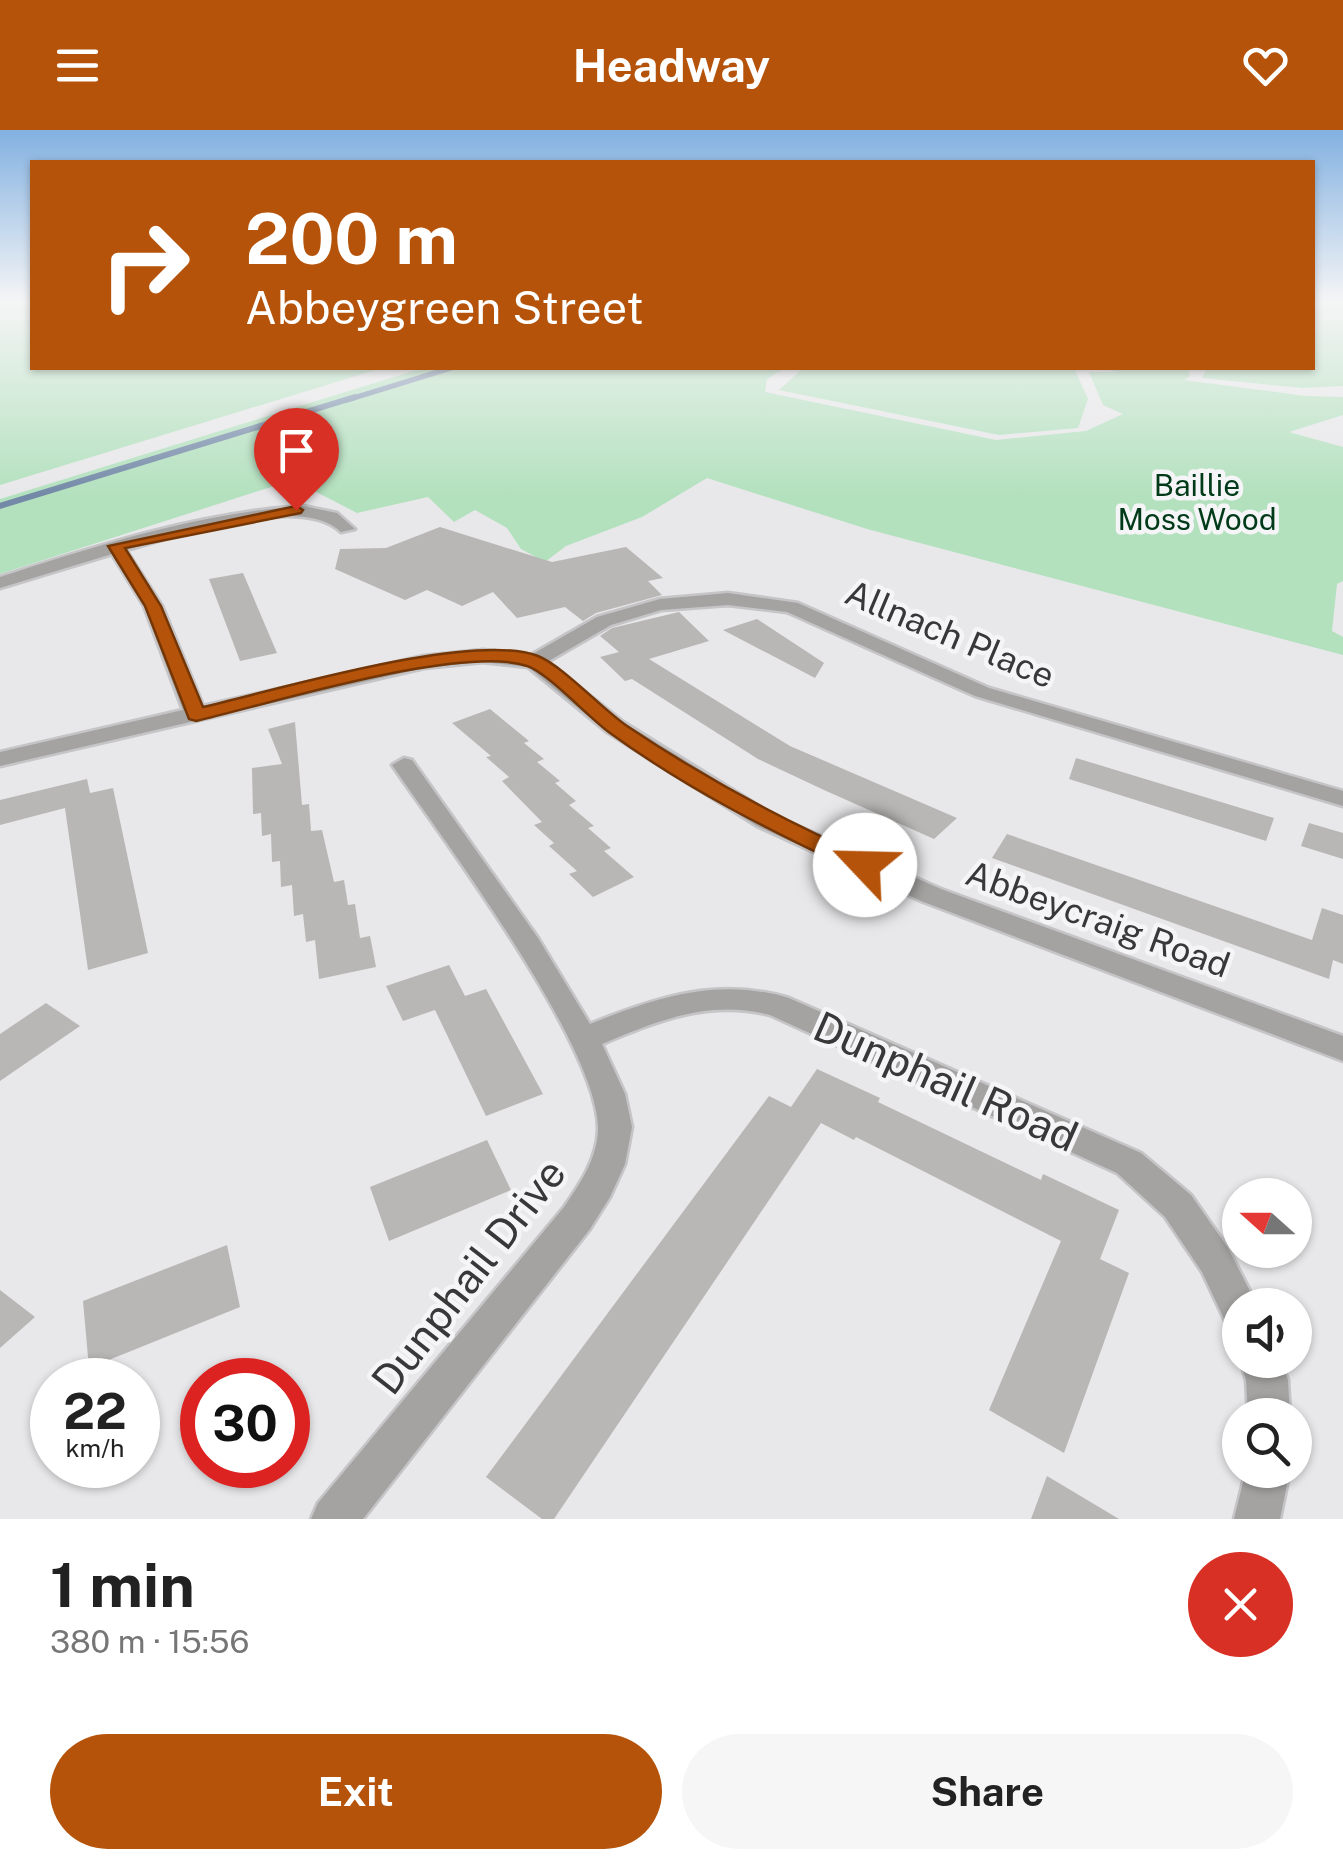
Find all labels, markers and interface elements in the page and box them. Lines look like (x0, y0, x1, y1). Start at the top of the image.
icon: menu (50, 38, 105, 93)
icon: heart (1238, 38, 1293, 93)
text: Headway (573, 39, 770, 92)
text: 200 m (245, 197, 458, 280)
icon: right (80, 200, 210, 330)
text: Abbeygreen Street (245, 281, 644, 334)
pin (254, 408, 339, 511)
icon: arrive (269, 423, 324, 478)
park label: Baillie Moss Wood (1117, 467, 1277, 537)
street label: Allnach Place (839, 572, 1061, 696)
position arrow (813, 813, 917, 917)
street label: Abbeycraig Road (961, 852, 1235, 986)
street label: Dunphail Road (807, 1001, 1085, 1161)
street label: Dunphail Drive (361, 1149, 575, 1403)
north arrow (1222, 1178, 1312, 1268)
map controls (1222, 1178, 1312, 1488)
button: sound (1222, 1288, 1312, 1378)
speed limit sign: 30 (180, 1358, 310, 1488)
text: 22 (63, 1381, 127, 1440)
button: search (1222, 1398, 1312, 1488)
text: km/h (66, 1433, 124, 1463)
text: 1 min (50, 1550, 195, 1621)
button: close (1188, 1552, 1293, 1657)
text: 380 m · 15:56 (50, 1623, 249, 1660)
button: Exit (50, 1734, 662, 1849)
button: Share (682, 1734, 1293, 1849)

